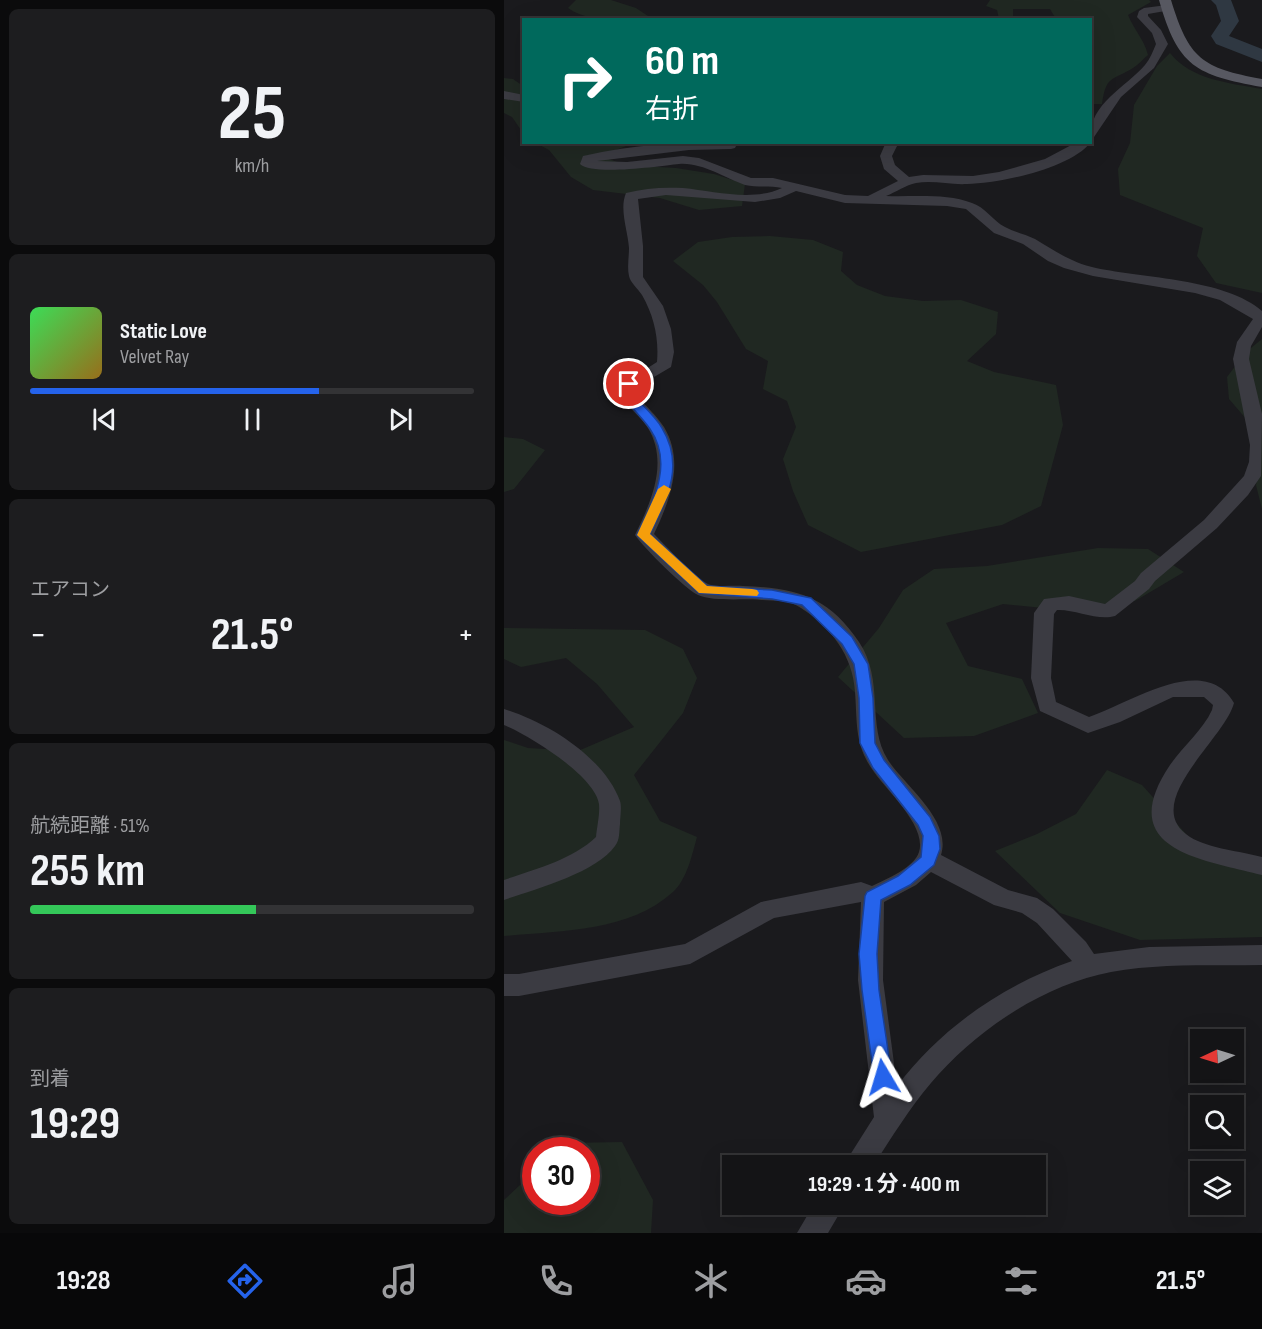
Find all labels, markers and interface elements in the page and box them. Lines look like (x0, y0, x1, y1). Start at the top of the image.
text: 60 m (645, 36, 719, 87)
icon: right (546, 42, 624, 120)
text: 25 (218, 68, 286, 161)
text: 右折 (645, 94, 699, 126)
text: km/h (235, 154, 269, 178)
text: Static Love (120, 318, 207, 345)
text: Velvet Ray (120, 345, 189, 369)
pin (603, 358, 654, 409)
icon: arrive (612, 367, 645, 400)
icon: previous (88, 403, 121, 436)
icon: pause (236, 403, 269, 436)
icon: next (384, 403, 417, 436)
text: エアコン (30, 578, 110, 602)
text: 21.5° (211, 608, 293, 663)
text: − (30, 615, 46, 655)
text: + (458, 615, 474, 655)
text: 航続距離 · 51% (30, 814, 150, 838)
text: 255 km (30, 844, 145, 899)
north arrow (1190, 1029, 1244, 1083)
map controls (1190, 1029, 1244, 1215)
position arrow (851, 1045, 915, 1109)
text: 到着 (30, 1067, 70, 1091)
button: search (1190, 1095, 1244, 1149)
text: 19:29 (30, 1097, 120, 1152)
speed limit sign: 30 (522, 1137, 600, 1215)
button: layers (1190, 1161, 1244, 1215)
text: 19:29 · 1 分 · 400 m (808, 1171, 960, 1198)
icon: directions (224, 1260, 266, 1302)
icon: music (379, 1260, 421, 1302)
icon: phone (535, 1260, 577, 1302)
icon: climate (690, 1260, 732, 1302)
icon: car (845, 1260, 887, 1302)
icon: filters (1000, 1260, 1042, 1302)
text: 19:28 (57, 1265, 111, 1297)
text: 21.5° (1156, 1265, 1205, 1297)

